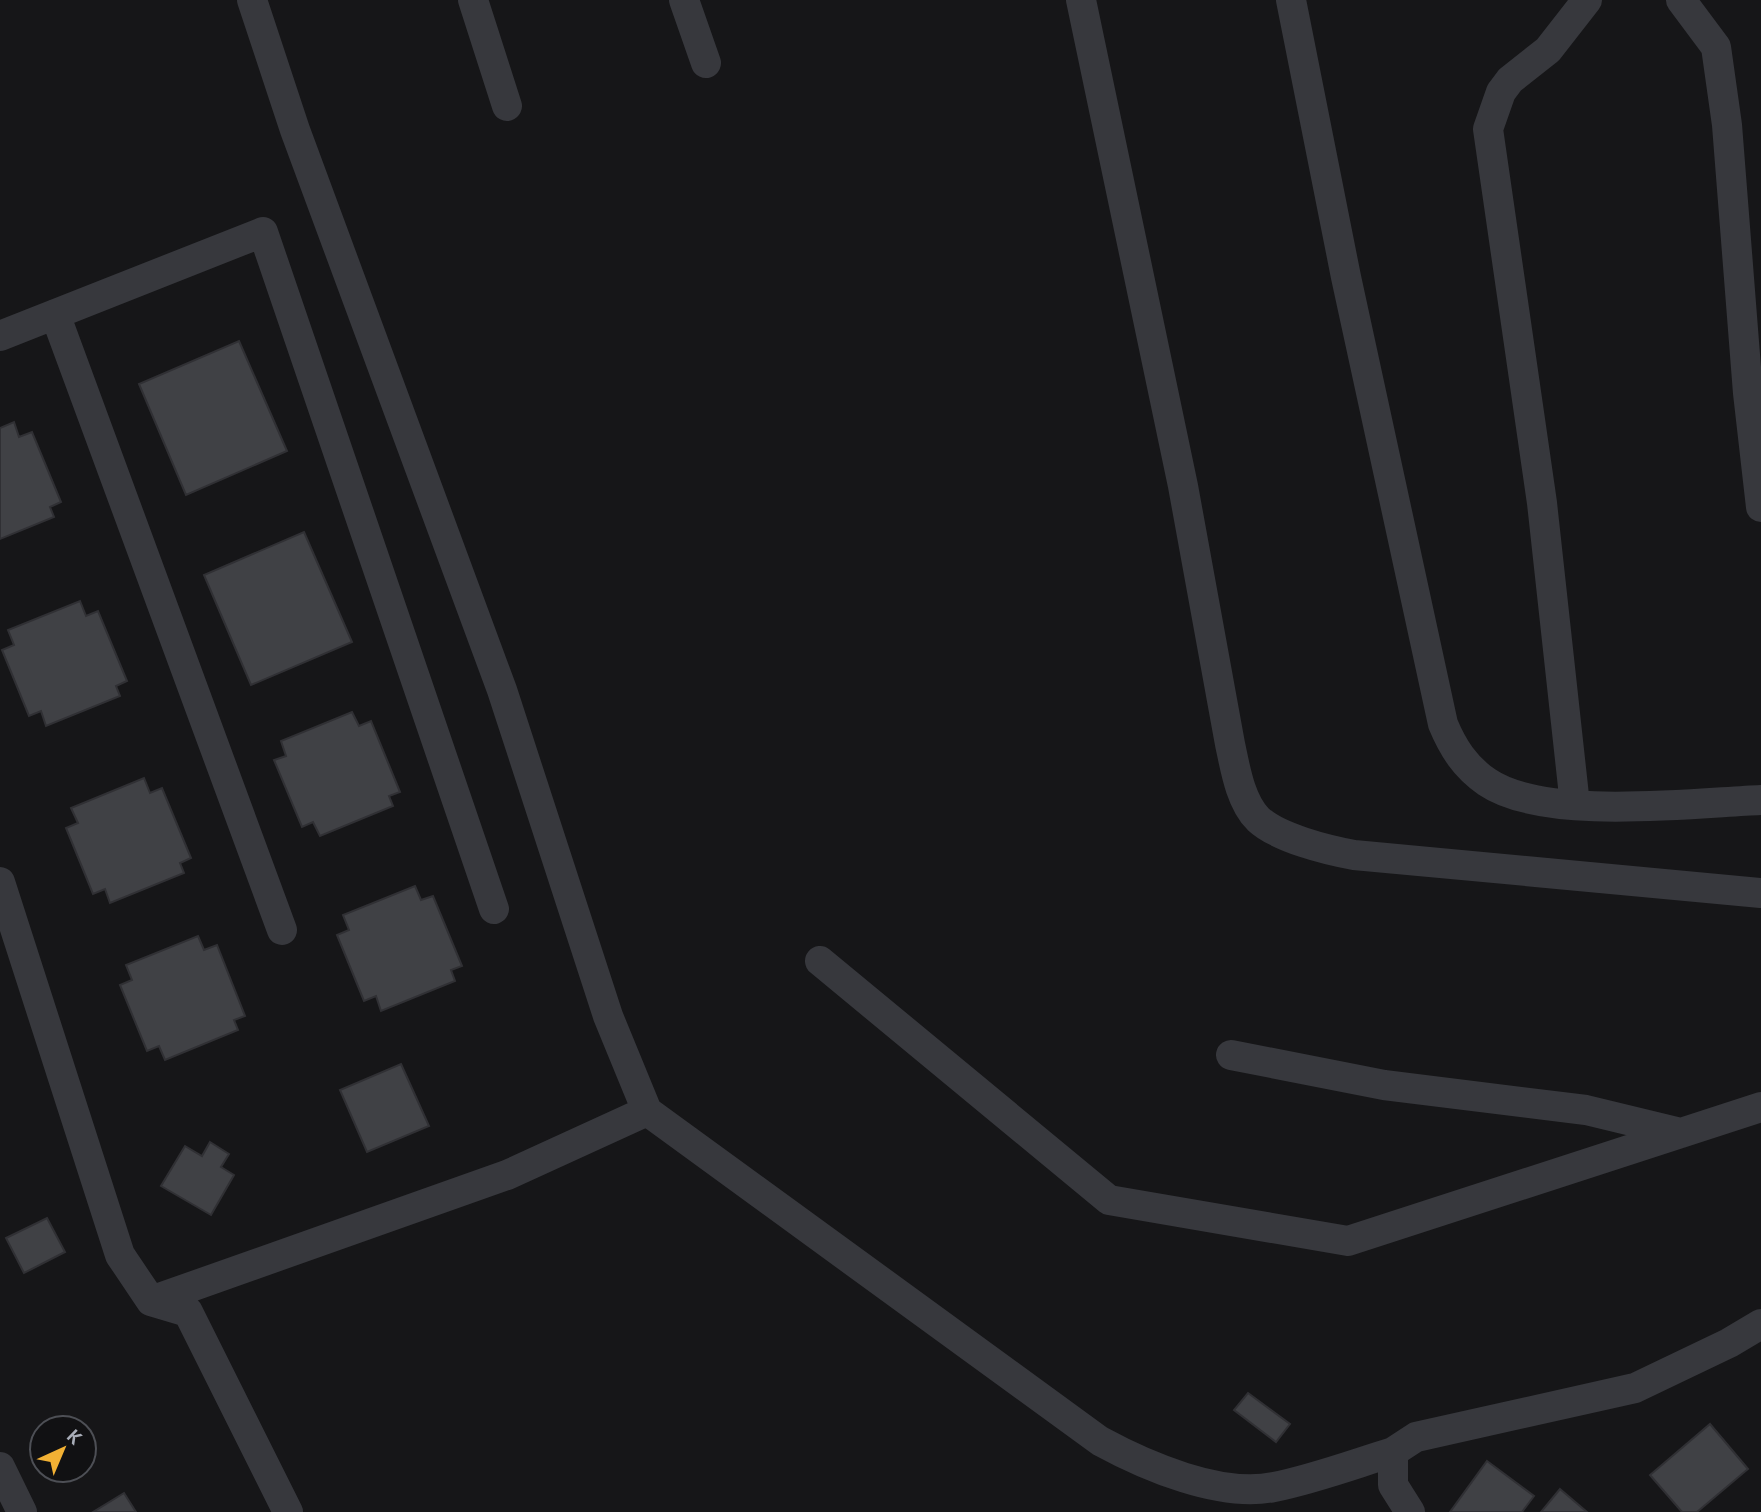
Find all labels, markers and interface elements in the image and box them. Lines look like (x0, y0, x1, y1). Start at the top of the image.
north arrow (28, 1414, 98, 1484)
text: K (62, 1424, 88, 1450)

